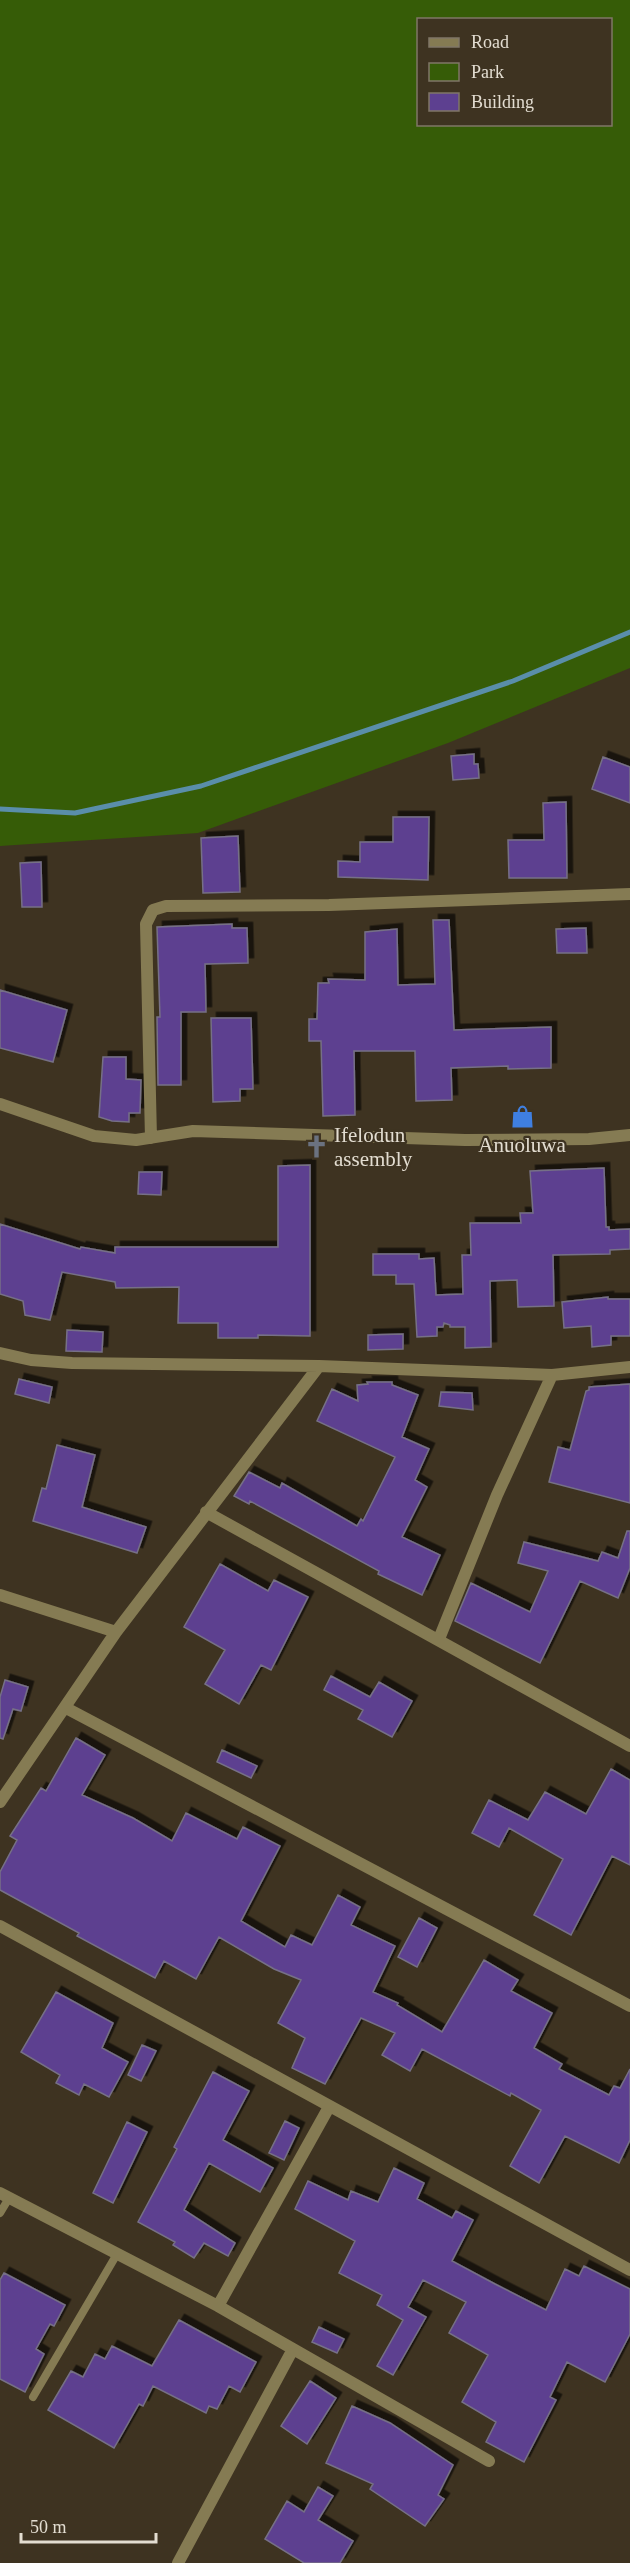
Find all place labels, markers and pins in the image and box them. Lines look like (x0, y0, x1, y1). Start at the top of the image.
shop icon: Anuoluwa (509, 1104, 535, 1130)
place label: Ifelodun assembly (334, 1123, 413, 1171)
place label: Anuoluwa (478, 1133, 566, 1157)
church icon: Ifelodun assembly (303, 1134, 329, 1160)

